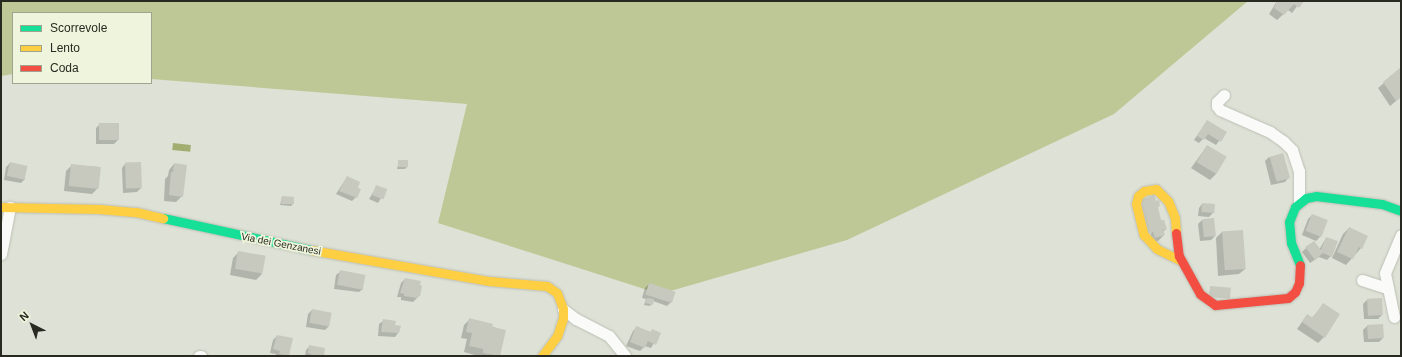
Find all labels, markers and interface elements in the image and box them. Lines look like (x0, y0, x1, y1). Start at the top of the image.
legend (12, 12, 152, 84)
text: Scorrevole (50, 21, 107, 35)
text: Lento (50, 41, 80, 55)
text: Coda (50, 61, 79, 75)
street label: Via dei Genzanesi (240, 230, 322, 258)
north arrow (12, 305, 52, 345)
text: N (17, 309, 31, 323)

